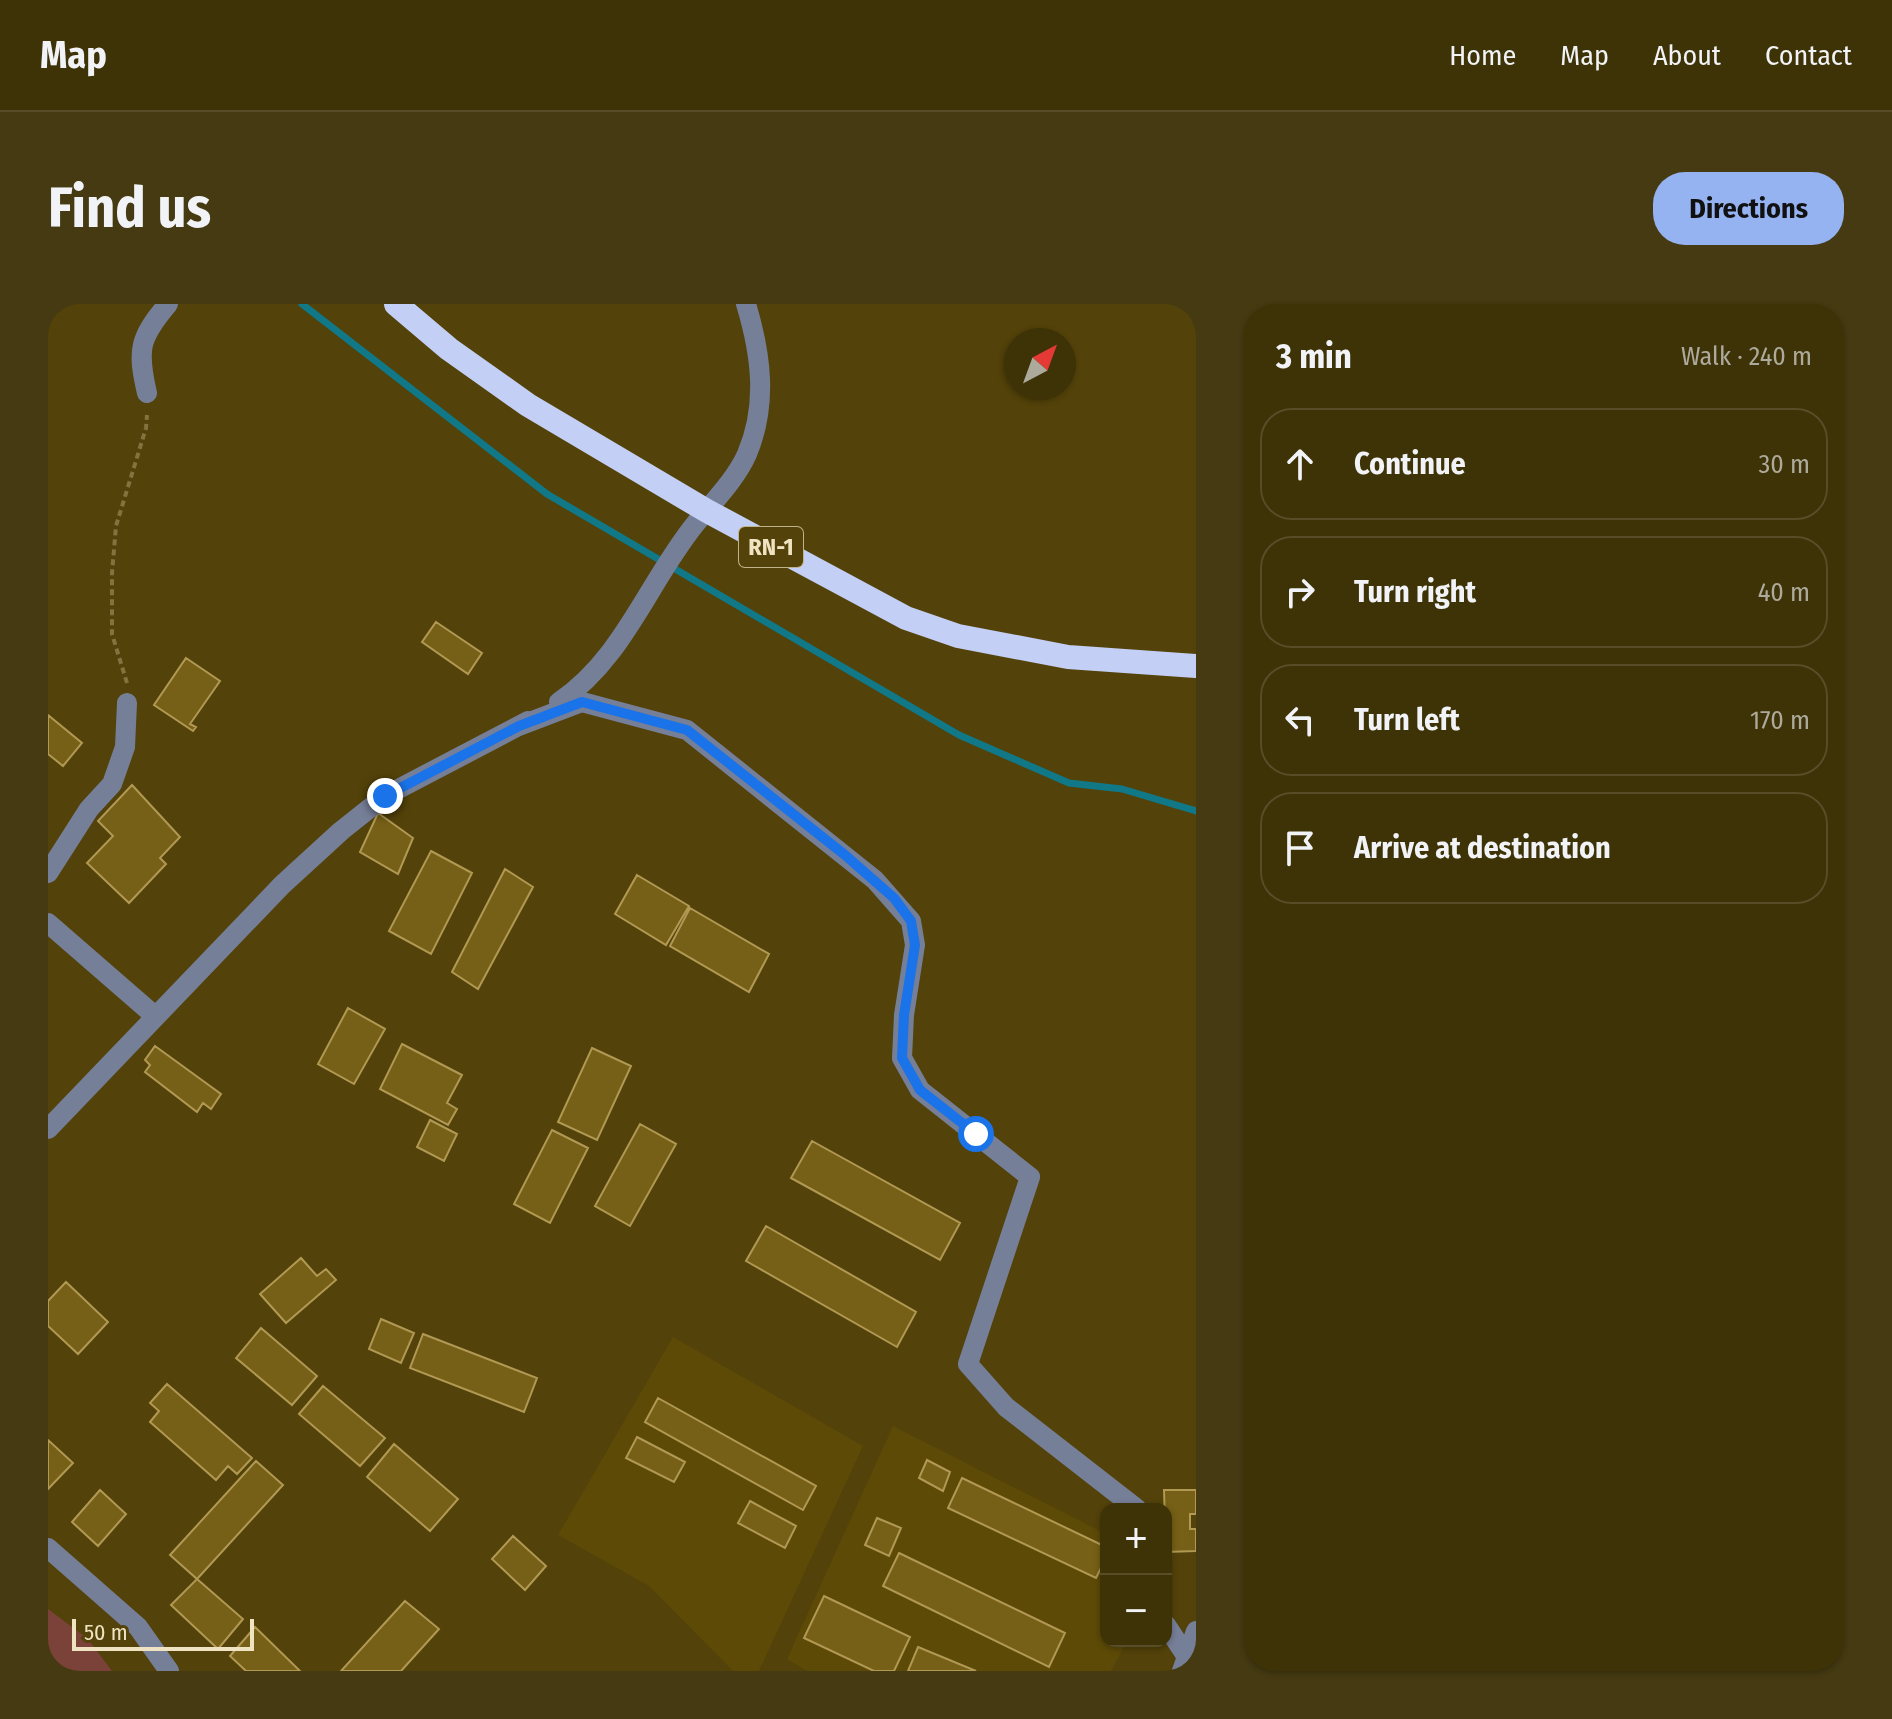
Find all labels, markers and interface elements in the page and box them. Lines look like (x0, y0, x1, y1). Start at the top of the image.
text: Map (40, 32, 107, 78)
text: Home (1449, 39, 1516, 72)
text: Map (1560, 39, 1609, 72)
text: About (1653, 39, 1721, 72)
text: Contact (1765, 39, 1852, 72)
button: Directions (1653, 172, 1844, 245)
text: Find us (48, 175, 211, 242)
north arrow (1004, 328, 1076, 400)
text: 3 min (1276, 336, 1352, 377)
text: Walk · 240 m (1681, 341, 1812, 372)
icon: ahead (1278, 442, 1322, 486)
text: Continue (1354, 446, 1466, 482)
text: 30 m (1759, 449, 1810, 480)
road number: RN-1 (739, 527, 803, 567)
icon: right (1278, 570, 1322, 614)
text: Turn right (1354, 574, 1476, 610)
text: 40 m (1758, 577, 1810, 608)
icon: left (1278, 698, 1322, 742)
text: Turn left (1354, 702, 1460, 738)
text: 170 m (1750, 705, 1810, 736)
route end (367, 778, 403, 814)
icon: arrive (1278, 826, 1322, 870)
text: Arrive at destination (1354, 830, 1611, 866)
route start (958, 1116, 994, 1152)
map controls (1100, 1503, 1172, 1647)
button: + (1100, 1503, 1172, 1575)
button: − (1100, 1575, 1172, 1647)
scale bar (72, 1615, 254, 1651)
text: 50 m (84, 1619, 128, 1646)

